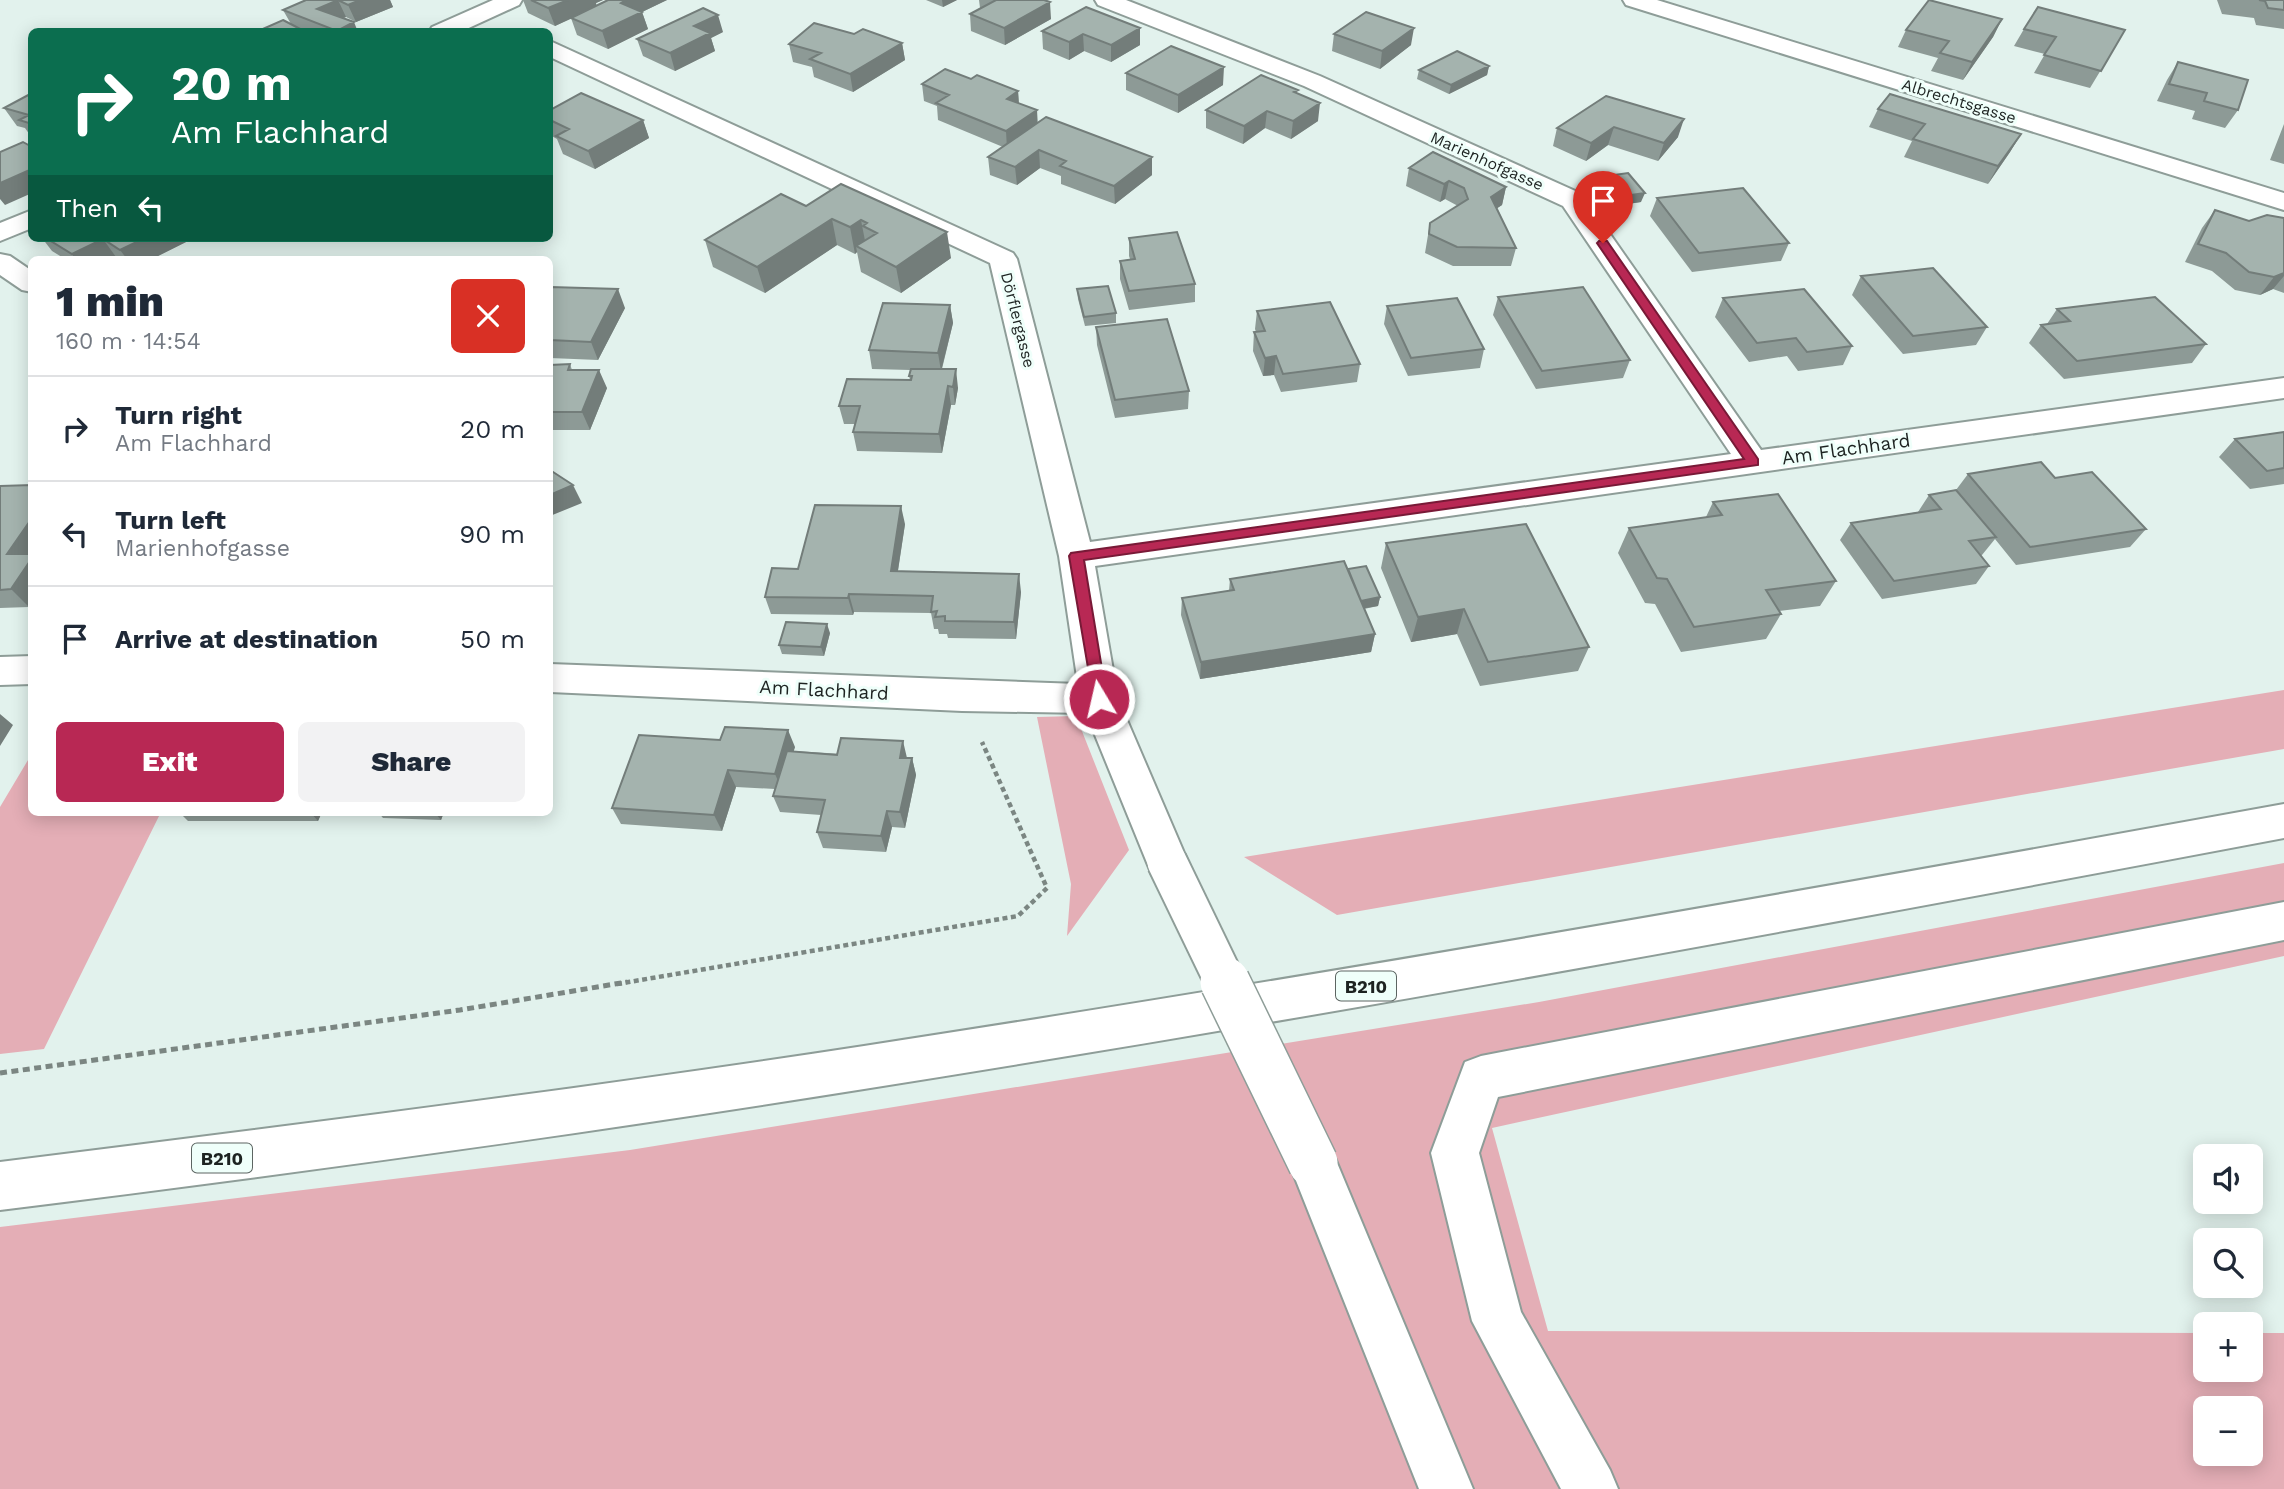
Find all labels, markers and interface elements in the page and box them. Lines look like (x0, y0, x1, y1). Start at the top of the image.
text: 20 m (171, 54, 292, 112)
icon: right (56, 56, 147, 147)
street label: Albrechtsgasse (1900, 75, 2018, 127)
text: Am Flachhard (171, 113, 389, 151)
street label: Marienhofgasse (1428, 128, 1546, 194)
pin (1573, 171, 1633, 243)
icon: arrive (1584, 182, 1622, 220)
icon: left (132, 189, 170, 227)
text: Then (56, 193, 118, 223)
street label: Dörflergasse (997, 270, 1039, 370)
text: 1 min (56, 277, 164, 326)
button: close (451, 279, 525, 353)
text: 160 m · 14:54 (56, 328, 201, 355)
text: Turn right (115, 400, 242, 430)
icon: right (56, 410, 94, 448)
text: 20 m (460, 414, 525, 444)
street label: Am Flachhard (1780, 429, 1912, 469)
text: Am Flachhard (115, 430, 272, 457)
text: Turn left (115, 505, 226, 535)
icon: left (56, 515, 94, 553)
text: 90 m (459, 519, 525, 549)
text: Marienhofgasse (115, 535, 290, 562)
icon: arrive (56, 620, 94, 658)
text: Arrive at destination (115, 624, 378, 654)
text: 50 m (460, 624, 525, 654)
position arrow (1062, 662, 1136, 736)
street label: Am Flachhard (759, 675, 889, 705)
button: Exit (56, 722, 284, 802)
button: Share (298, 722, 525, 802)
road number: B210 (1336, 972, 1396, 1001)
road number: B210 (192, 1143, 252, 1172)
map controls (2193, 1144, 2263, 1466)
button: sound (2193, 1144, 2263, 1214)
button: search (2193, 1228, 2263, 1298)
button: + (2193, 1312, 2263, 1382)
button: − (2193, 1396, 2263, 1466)

